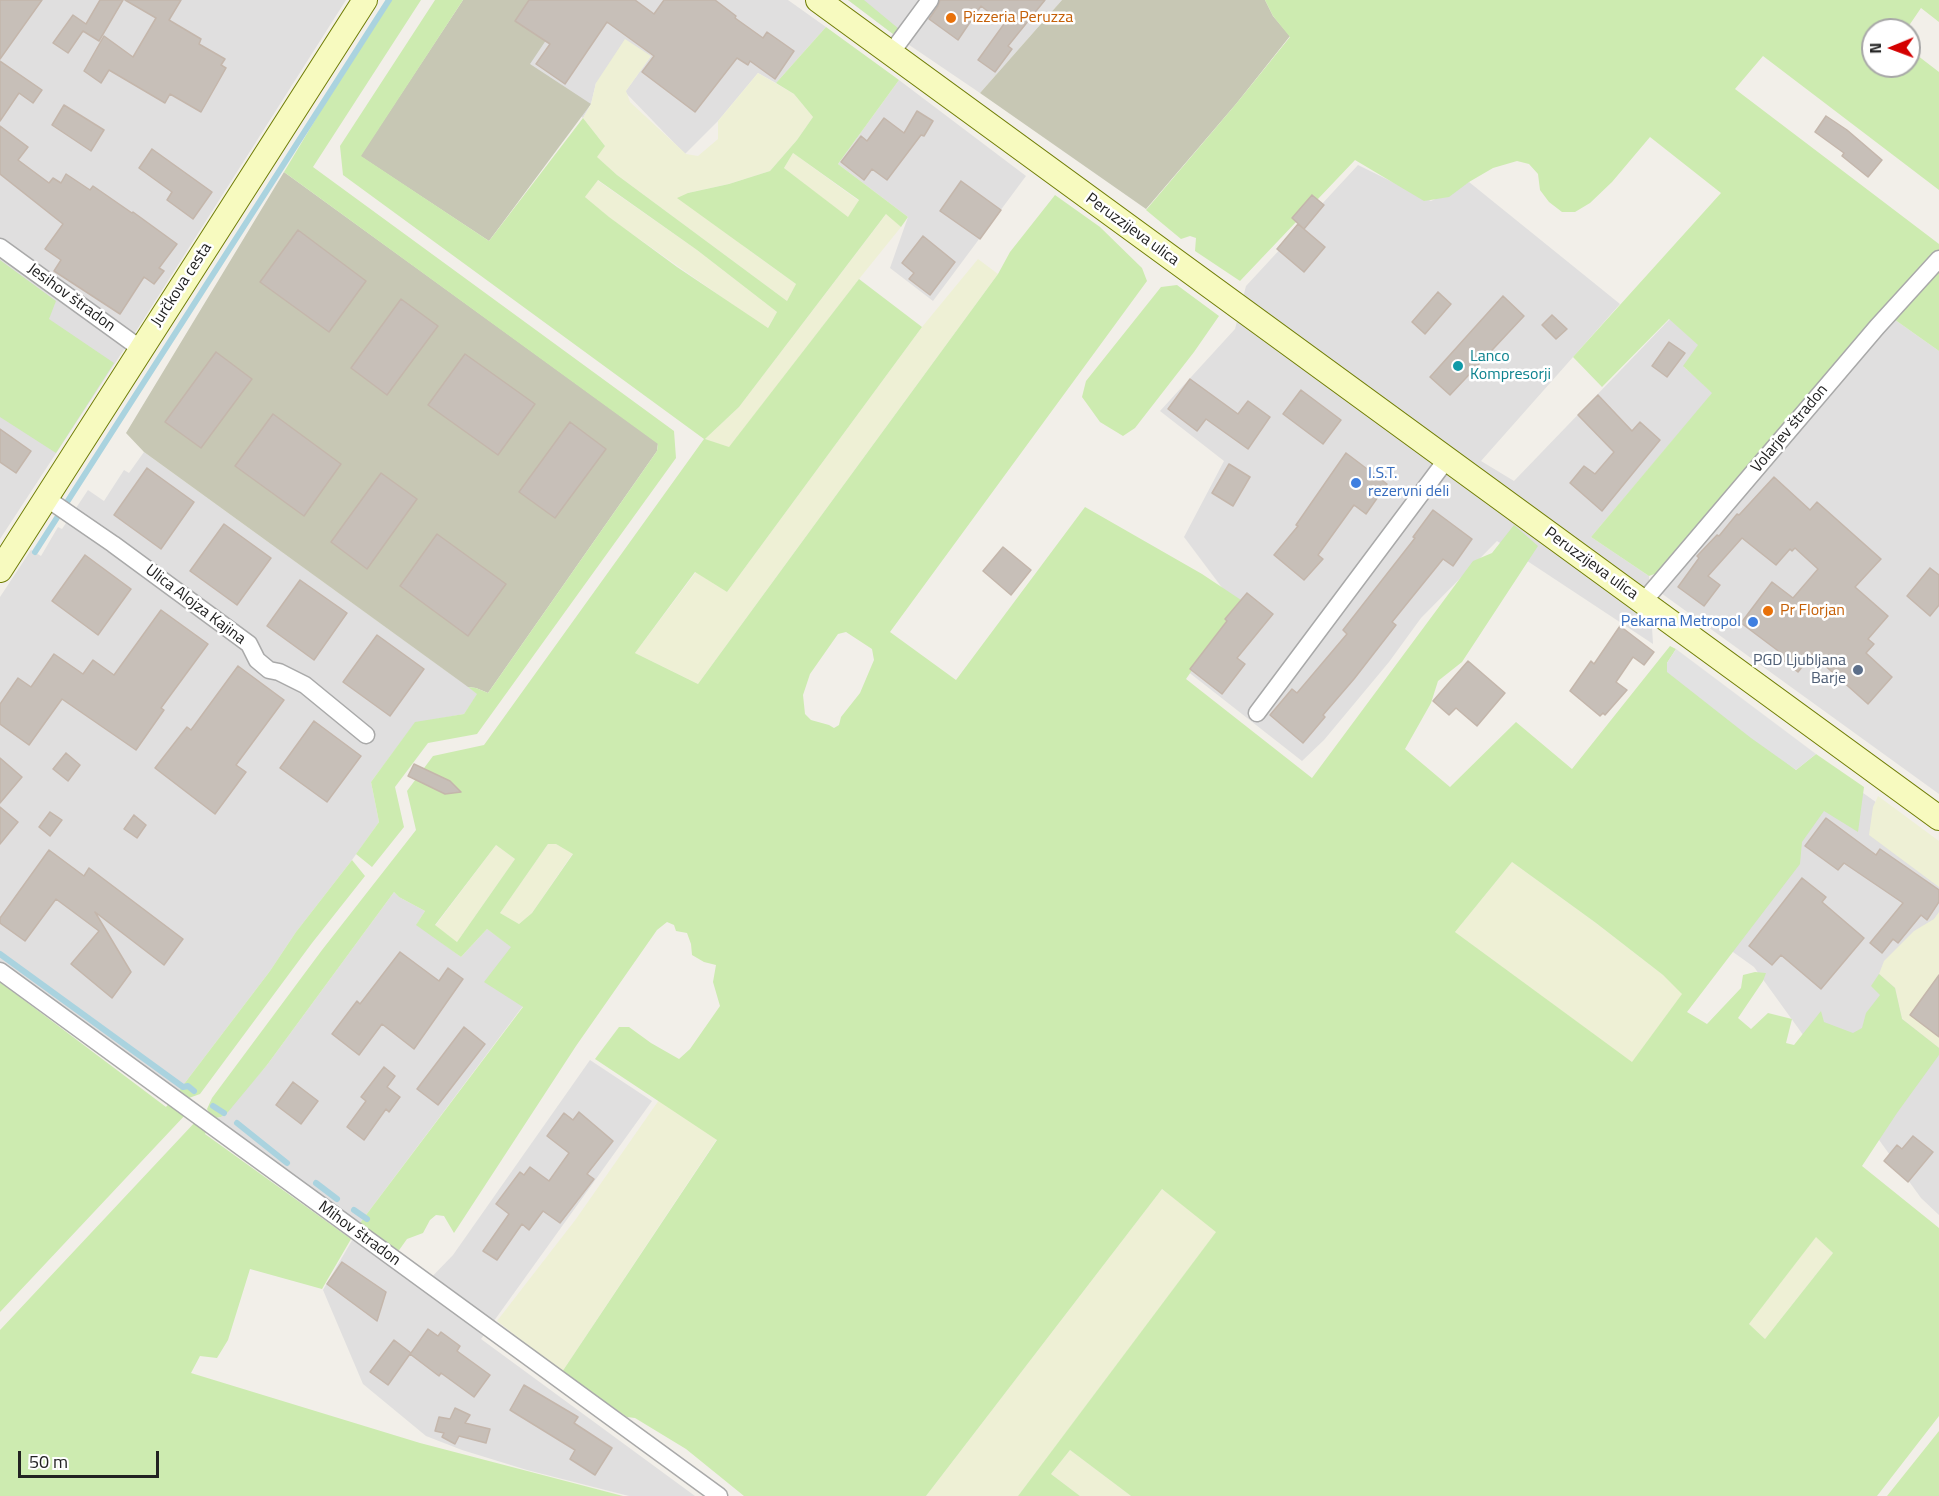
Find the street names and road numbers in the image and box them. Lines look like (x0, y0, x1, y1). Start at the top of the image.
street label: Peruzzijeva ulica (1082, 190, 1182, 270)
street label: Jurčkova cesta (148, 239, 216, 331)
street label: Jesihov štradon (23, 260, 119, 336)
street label: Volarjev štradon (1748, 381, 1832, 477)
street label: Peruzzijeva ulica (1541, 524, 1641, 604)
street label: Ulica Alojza Kajina (141, 561, 249, 649)
street label: Mihov štradon (314, 1198, 404, 1270)

